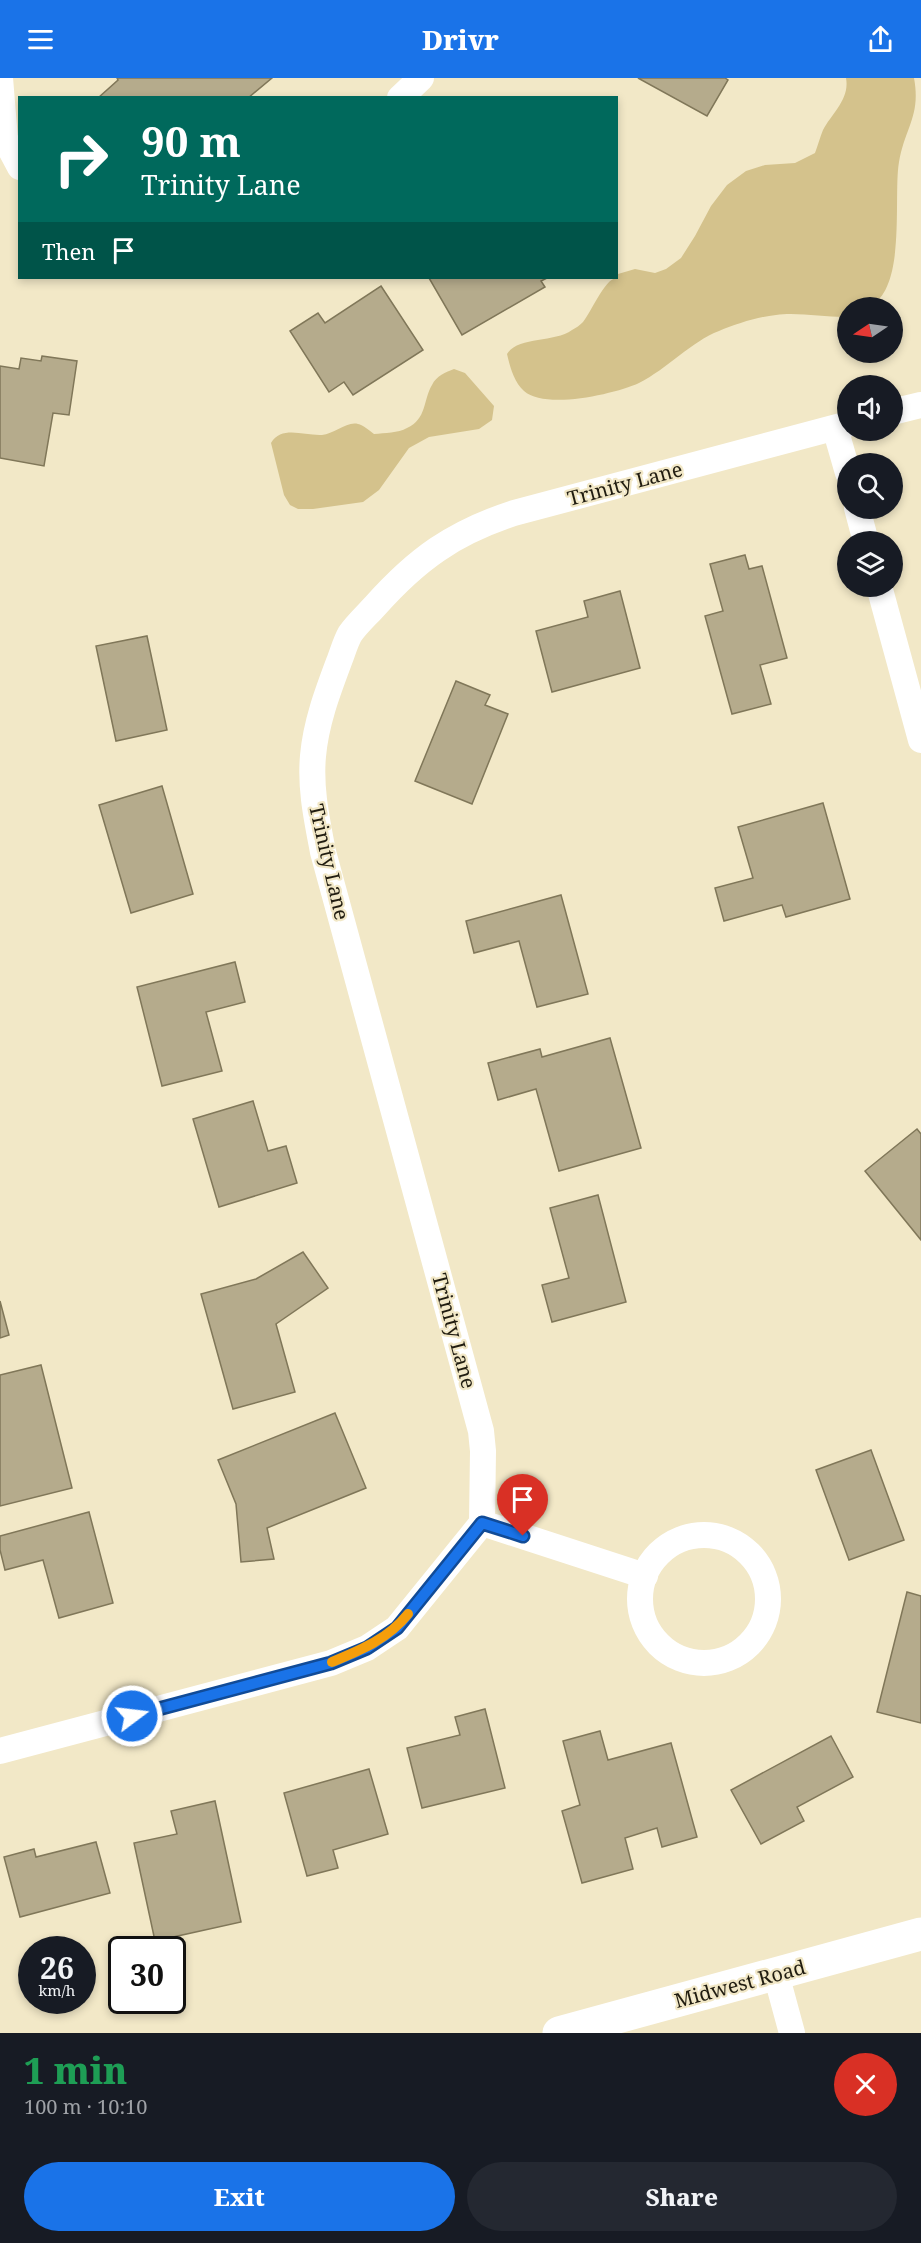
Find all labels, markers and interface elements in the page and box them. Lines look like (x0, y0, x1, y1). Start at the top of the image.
text: Drivr (422, 21, 499, 58)
icon: menu (24, 23, 57, 56)
icon: share (864, 23, 897, 56)
text: 90 m (141, 112, 241, 169)
icon: right (42, 120, 120, 198)
text: Trinity Lane (141, 166, 301, 203)
icon: arrive (107, 234, 140, 267)
text: Then (42, 236, 95, 266)
north arrow (837, 297, 903, 363)
map controls (837, 297, 903, 597)
button: sound (837, 375, 903, 441)
button: search (837, 453, 903, 519)
street label: Trinity Lane (564, 455, 685, 512)
button: layers (837, 531, 903, 597)
street label: Trinity Lane (303, 801, 356, 923)
street label: Trinity Lane (426, 1270, 483, 1391)
pin (497, 1474, 548, 1536)
icon: arrive (506, 1483, 539, 1516)
position arrow (100, 1684, 164, 1748)
speed limit sign: 30 (108, 1936, 186, 2014)
text: 26 (40, 1947, 74, 1988)
street label: Midwest Road (671, 1953, 808, 2014)
text: km/h (39, 1980, 75, 2000)
text: 1 min (24, 2046, 127, 2095)
button: close (834, 2053, 897, 2116)
text: 100 m · 10:10 (24, 2093, 147, 2120)
button: Exit (24, 2162, 455, 2231)
button: Share (467, 2162, 897, 2231)

